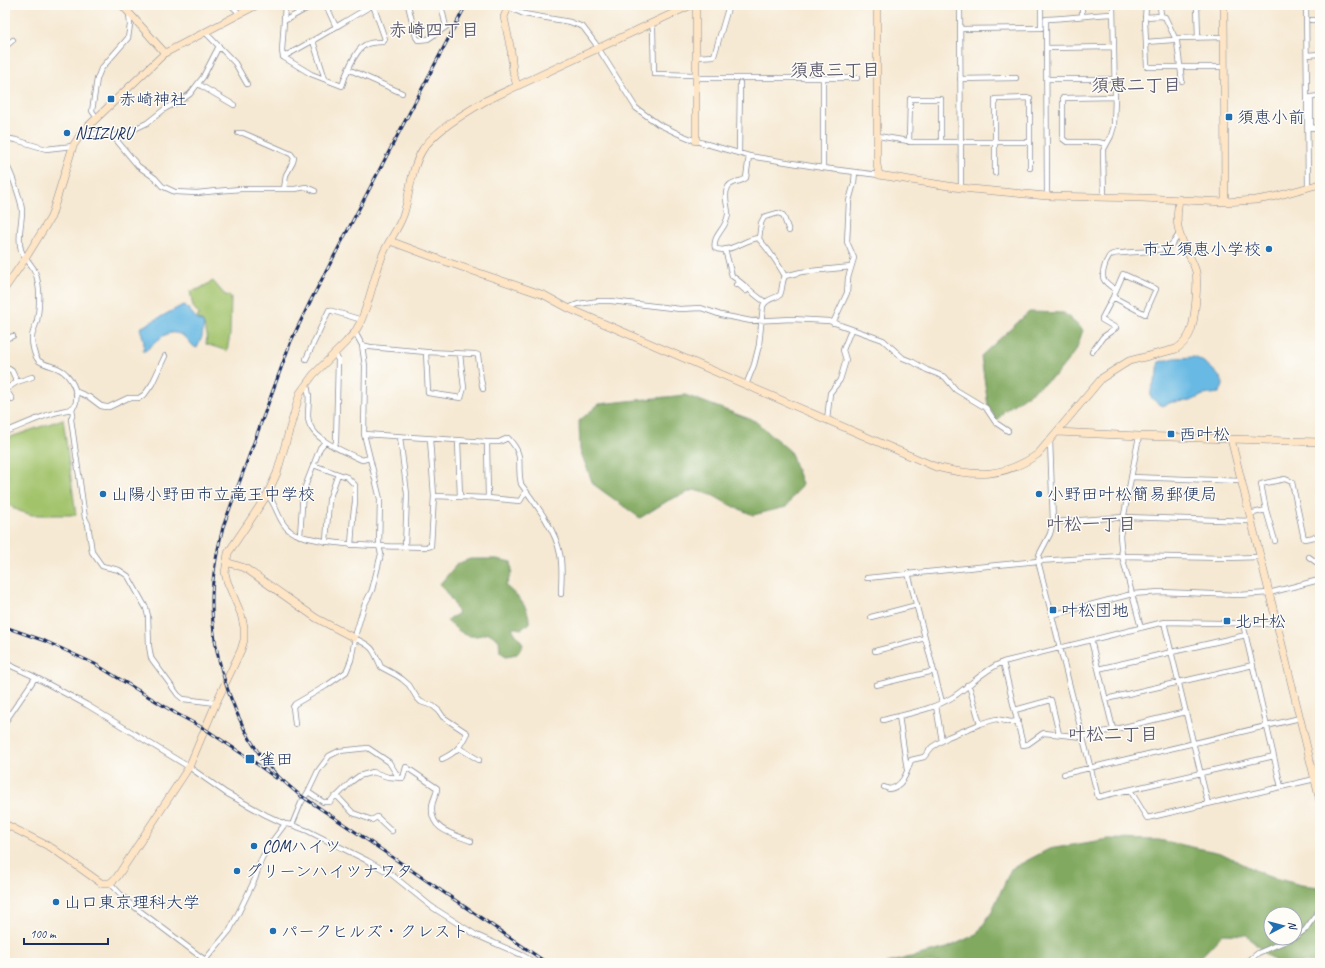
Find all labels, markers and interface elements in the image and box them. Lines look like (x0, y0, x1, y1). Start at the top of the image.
district label: 赤崎四丁目 (389, 19, 479, 41)
district label: 須恵三丁目 (790, 59, 880, 81)
district label: 須恵二丁目 (1091, 74, 1181, 96)
place label: 赤崎神社 (119, 89, 187, 110)
marker: 赤崎神社 (106, 94, 116, 104)
place label: 須恵小前 (1237, 107, 1305, 128)
marker: 須恵小前 (1224, 112, 1234, 122)
place label: NIIZURU (75, 123, 137, 144)
marker: NIIZURU (62, 128, 72, 138)
place label: 市立須恵小学校 (1142, 239, 1261, 260)
marker: 市立須恵小学校 (1264, 244, 1274, 254)
place label: 西叶松 (1179, 424, 1230, 445)
marker: 西叶松 (1166, 429, 1176, 439)
place label: 山陽小野田市立竜王中学校 (111, 484, 315, 505)
place label: 小野田叶松簡易郵便局 (1047, 484, 1217, 505)
marker: 山陽小野田市立竜王中学校 (98, 489, 108, 499)
marker: 小野田叶松簡易郵便局 (1034, 489, 1044, 499)
district label: 叶松一丁目 (1046, 513, 1136, 535)
place label: 叶松団地 (1061, 600, 1129, 621)
marker: 叶松団地 (1048, 605, 1058, 615)
place label: 北叶松 (1235, 611, 1286, 632)
marker: 北叶松 (1222, 616, 1232, 626)
district label: 叶松二丁目 (1068, 723, 1158, 745)
place label: 雀田 (259, 749, 293, 770)
marker: 雀田 (244, 753, 256, 765)
place label: COMハイツ (262, 836, 342, 857)
marker: COMハイツ (249, 841, 259, 851)
place label: グリーンハイツナワタ (245, 861, 413, 882)
marker: グリーンハイツナワタ (232, 866, 242, 876)
place label: 山口東京理科大学 (64, 892, 200, 913)
marker: 山口東京理科大学 (51, 897, 61, 907)
north arrow (1263, 906, 1303, 946)
scale bar (24, 920, 108, 946)
place label: パークヒルズ・クレスト (281, 921, 469, 942)
text: N (1286, 921, 1301, 931)
text: 100 m (30, 926, 57, 942)
marker: パークヒルズ・クレスト (268, 926, 278, 936)

